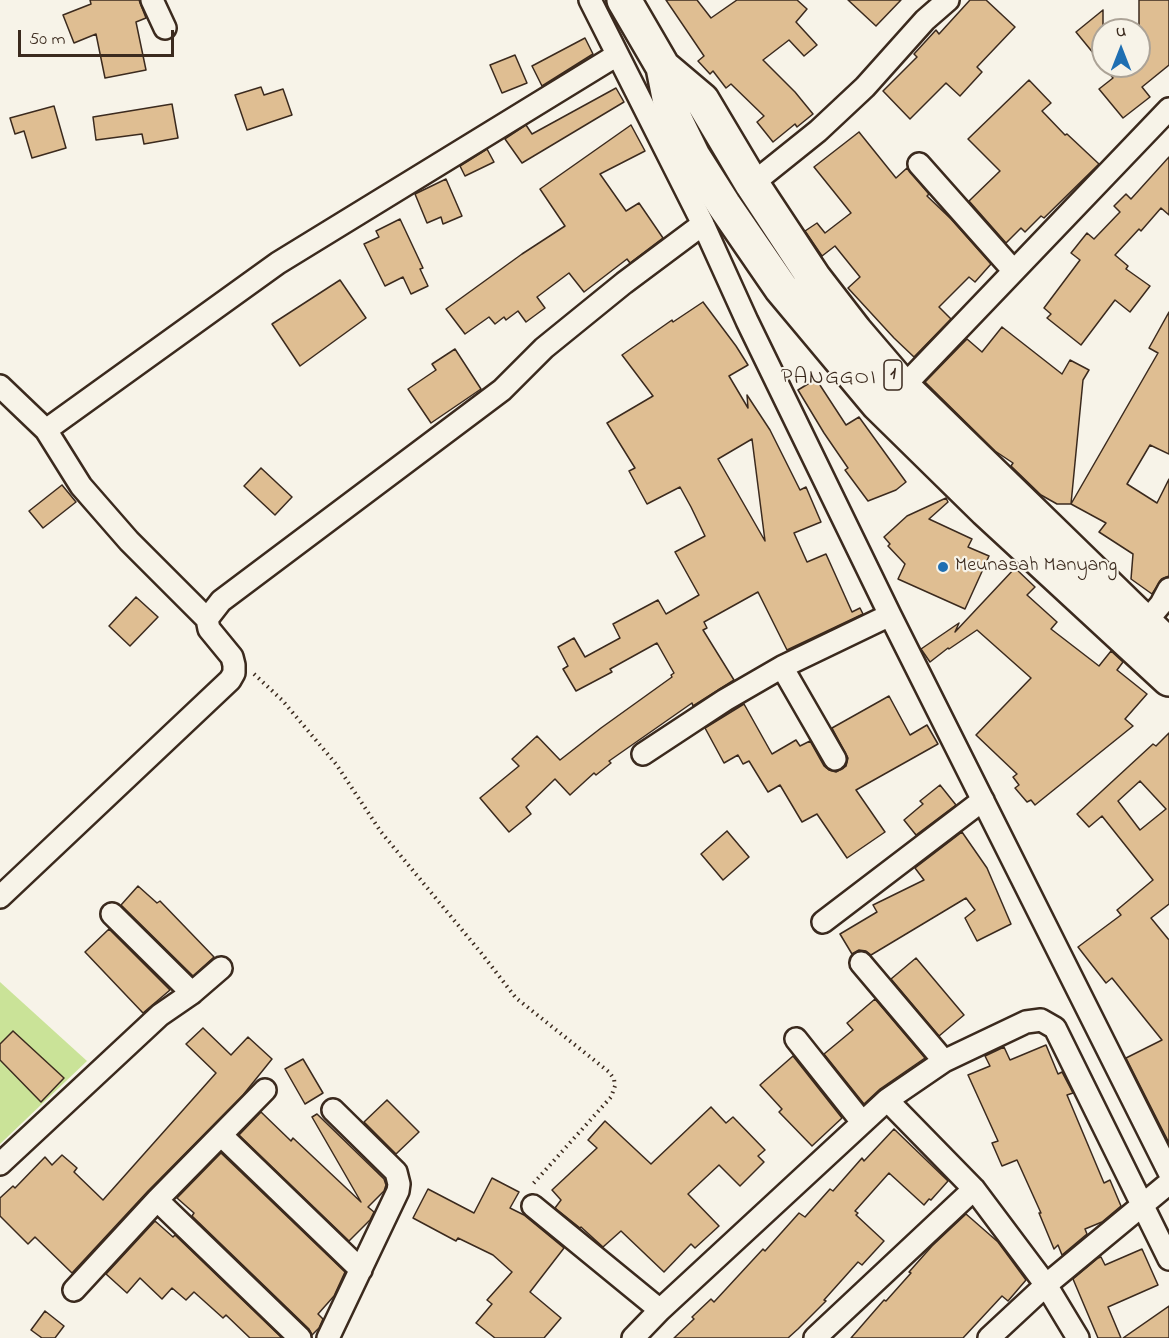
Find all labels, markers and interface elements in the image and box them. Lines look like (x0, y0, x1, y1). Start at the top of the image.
scale bar (21, 18, 177, 56)
north arrow (1091, 18, 1151, 78)
text: U (1116, 20, 1126, 44)
text: 50 m (29, 27, 66, 53)
road number: 1 (884, 360, 902, 390)
district label: PANGGOI (781, 366, 877, 392)
place label: Meunasah Manyang (955, 555, 1117, 579)
marker: Meunasah Manyang (936, 560, 950, 574)

